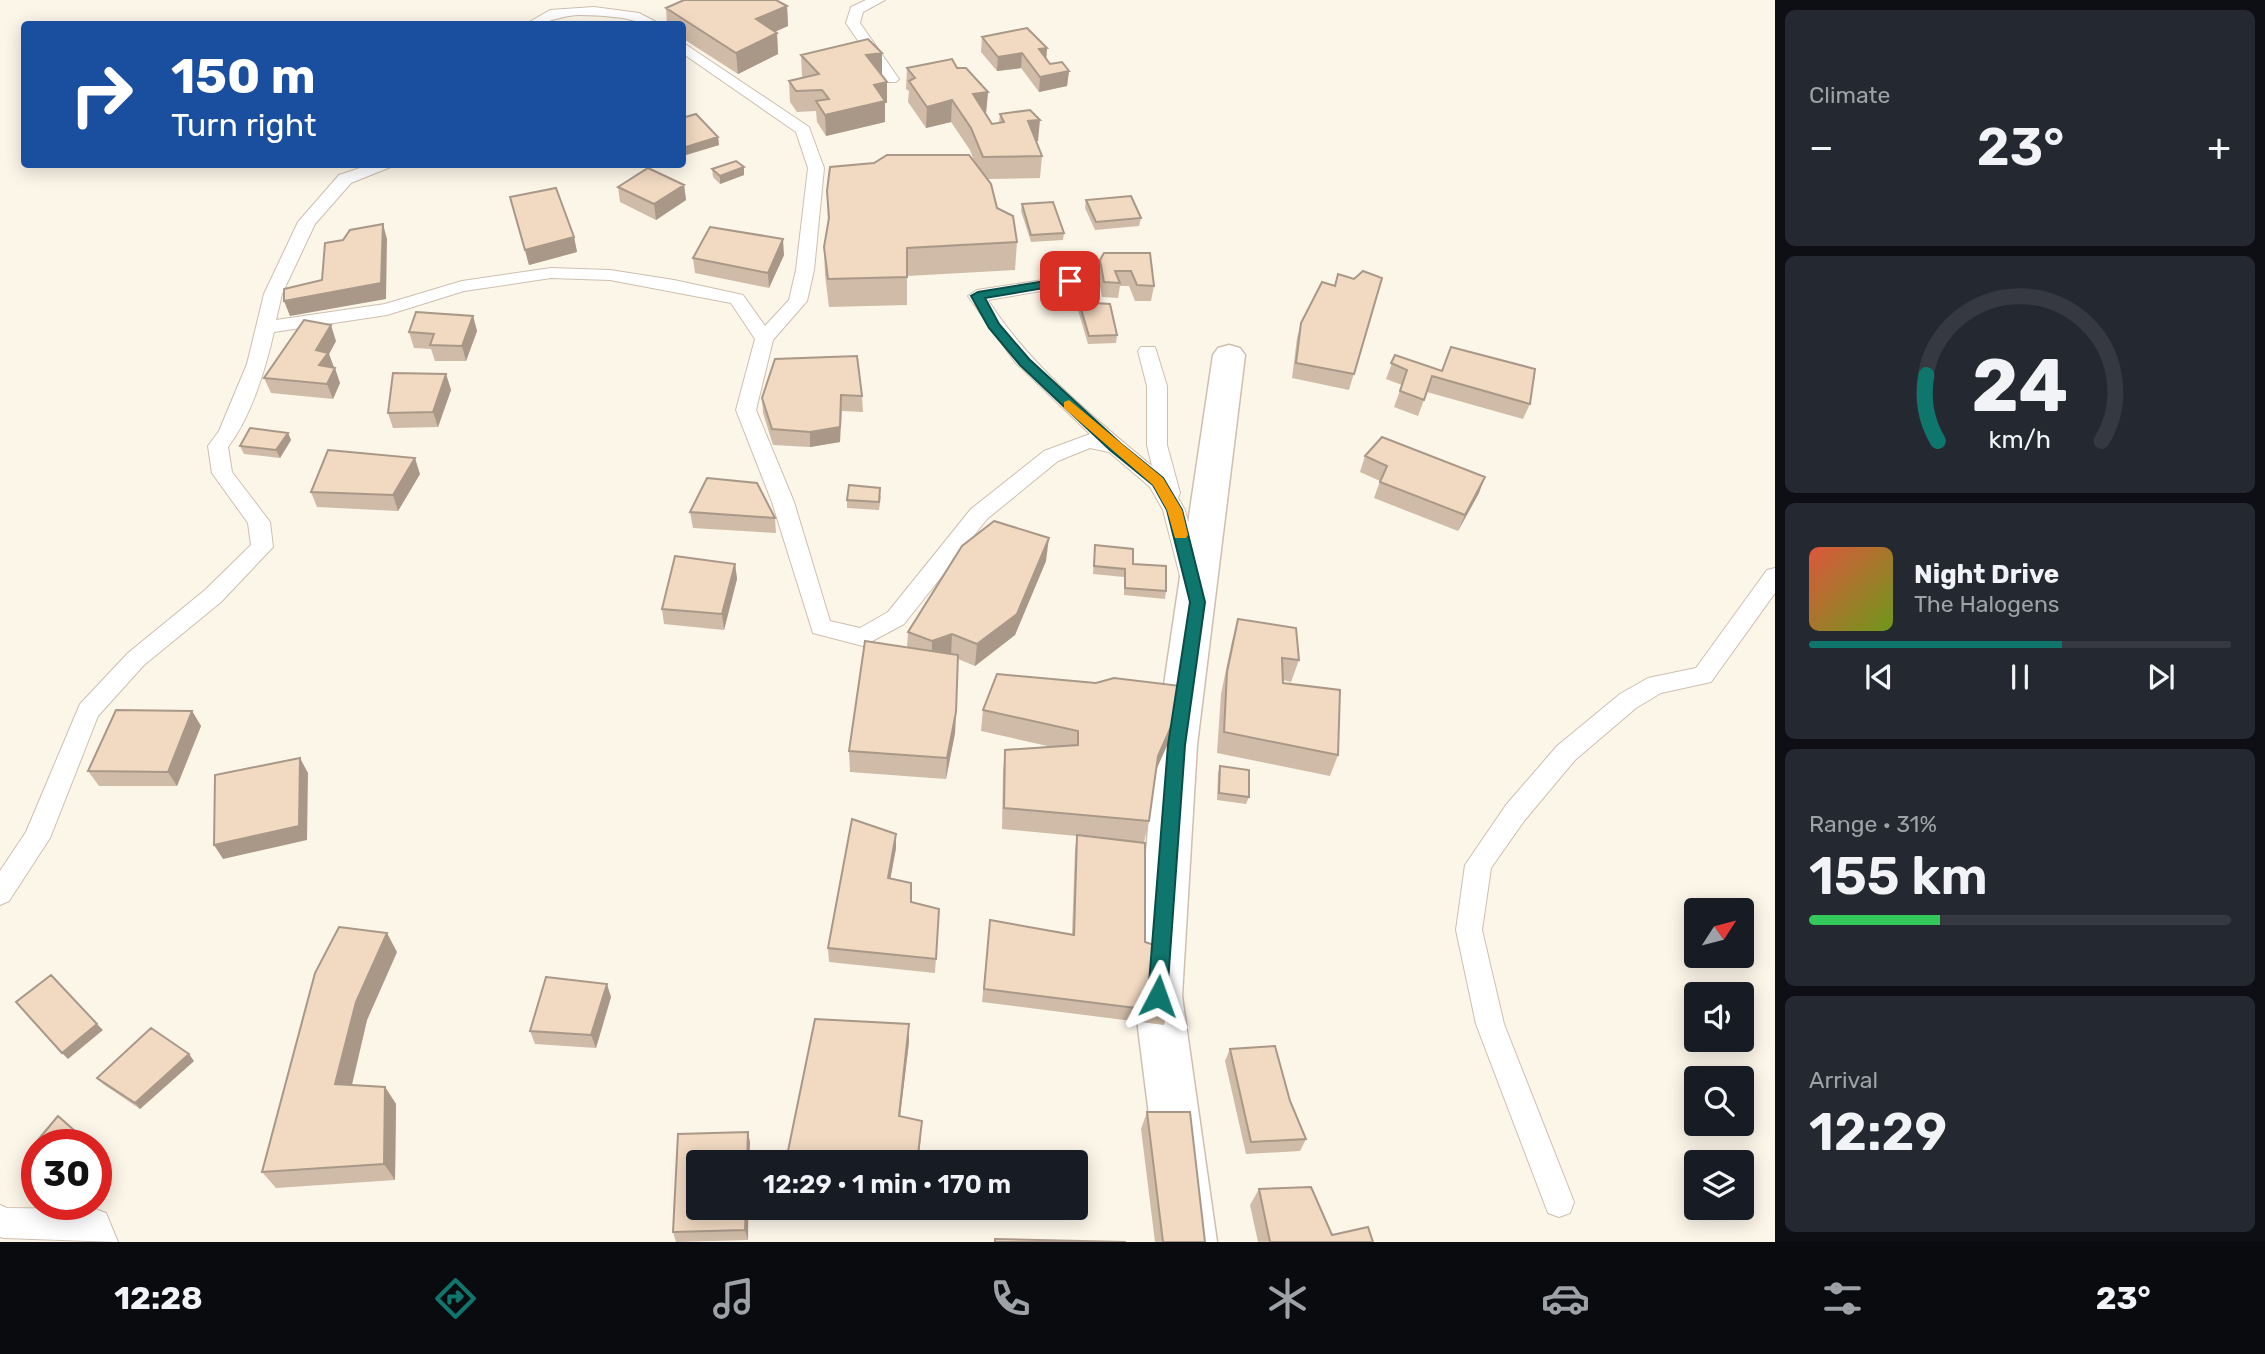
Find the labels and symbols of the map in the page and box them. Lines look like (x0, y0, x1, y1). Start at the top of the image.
pin (1040, 251, 1100, 311)
north arrow (1684, 898, 1754, 968)
position arrow (1121, 959, 1195, 1033)
speed limit sign: 30 (21, 1129, 112, 1220)

